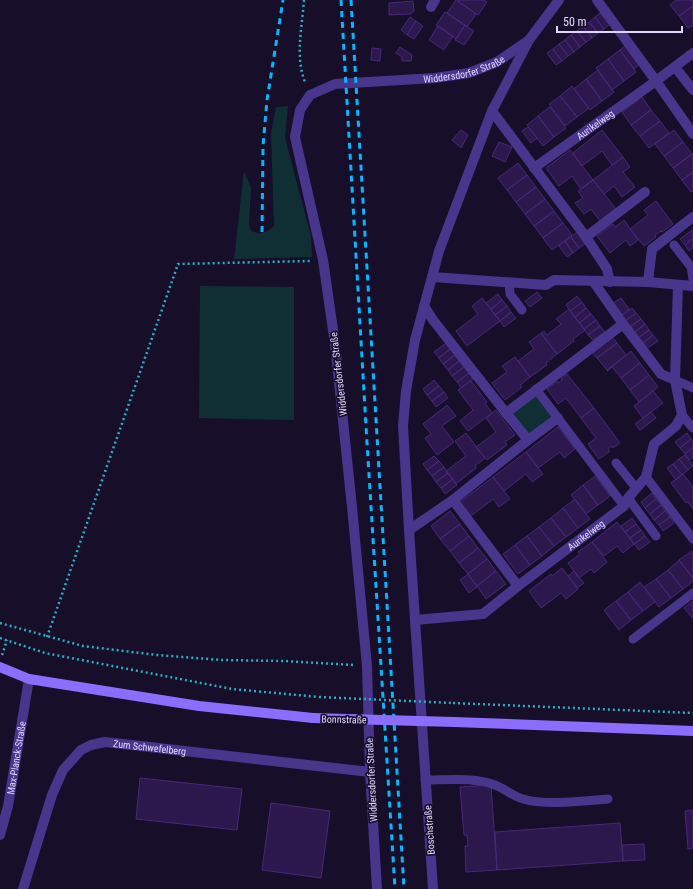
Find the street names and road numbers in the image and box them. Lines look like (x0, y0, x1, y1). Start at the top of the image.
street label: Widdersdorfer Straße (423, 53, 507, 85)
street label: Aurikelweg (574, 108, 616, 142)
street label: Widdersdorfer Straße (328, 331, 349, 416)
street label: Aurikelweg (565, 518, 607, 553)
street label: Bonnstraße (321, 714, 367, 725)
street label: Max-Planck-Straße (5, 720, 28, 795)
street label: Widdersdorfer Straße (364, 737, 379, 822)
street label: Zum Schwefelberg (113, 738, 187, 757)
street label: Boschstraße (422, 805, 437, 855)

